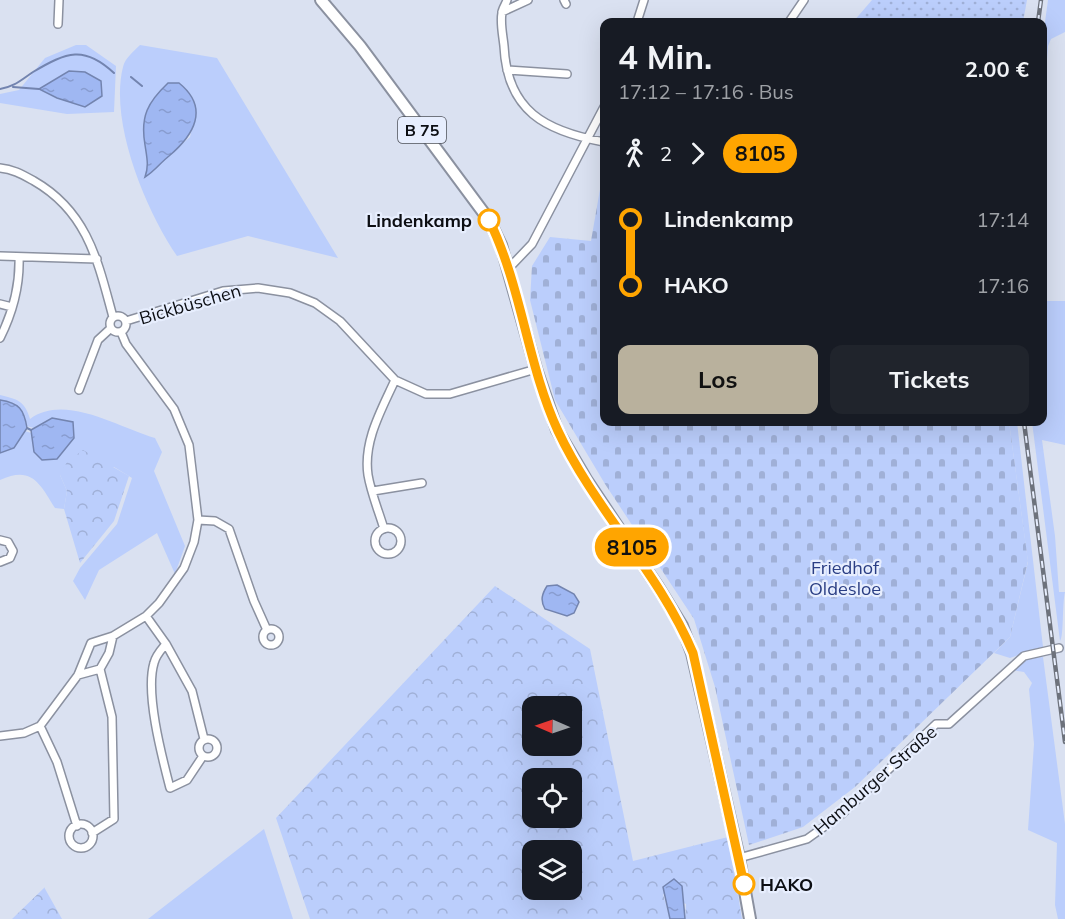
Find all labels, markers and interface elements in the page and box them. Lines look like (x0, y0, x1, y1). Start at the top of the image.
text: 4 Min. (618, 36, 712, 77)
text: 2.00 € (965, 55, 1029, 83)
text: 17:12 – 17:16 · Bus (618, 79, 794, 104)
road number: B 75 (398, 117, 446, 143)
icon: walk (618, 137, 651, 170)
icon: forward (681, 137, 714, 170)
text: 8105 (735, 140, 785, 166)
text: 2 (660, 141, 672, 166)
text: Lindenkamp (664, 205, 793, 233)
text: 17:14 (976, 207, 1029, 232)
place label: Lindenkamp (366, 209, 472, 232)
marker: Lindenkamp (478, 209, 500, 231)
text: HAKO (664, 271, 729, 299)
text: 17:16 (976, 273, 1029, 298)
street label: Bickbüschen (137, 279, 243, 329)
button: Los (618, 345, 818, 414)
button: Tickets (830, 345, 1029, 414)
line badge: 8105 (590, 528, 674, 566)
text: 8105 (607, 534, 657, 560)
park label: Friedhof Oldesloe (809, 556, 881, 600)
north arrow (522, 696, 582, 756)
map controls (522, 696, 582, 900)
street label: Hamburger Straße (809, 720, 941, 840)
button: locate (522, 768, 582, 828)
button: layers (522, 840, 582, 900)
marker: HAKO (733, 873, 755, 895)
place label: HAKO (760, 873, 813, 896)

